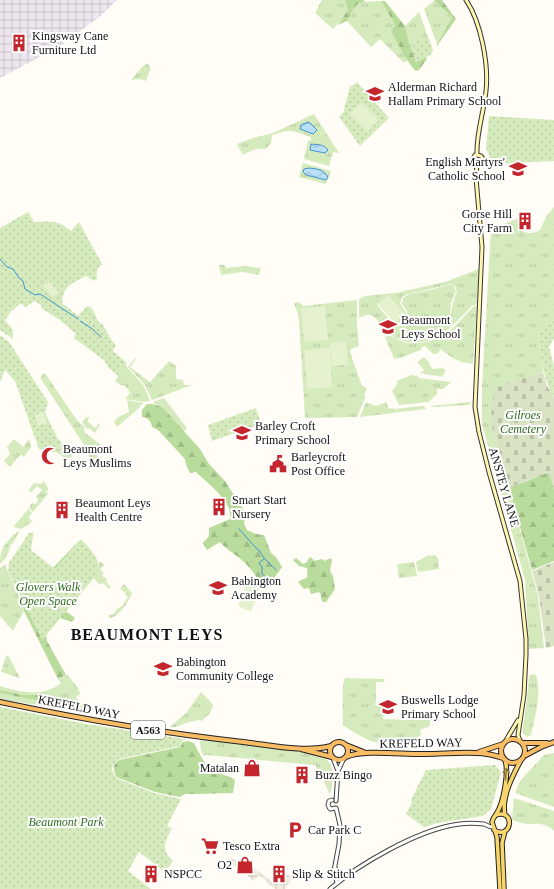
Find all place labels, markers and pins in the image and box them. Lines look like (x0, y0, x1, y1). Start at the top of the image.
place label: Kingsway Cane Furniture Ltd (32, 29, 108, 57)
building icon: Kingsway Cane Furniture Ltd (9, 33, 29, 53)
place label: Alderman Richard Hallam Primary School (388, 80, 502, 108)
school or university icon: Alderman Richard Hallam Primary School (365, 84, 385, 104)
place label: English Martyrs' Catholic School (425, 155, 506, 183)
school or university icon: English Martyrs' Catholic School (508, 159, 528, 179)
place label: Gorse Hill City Farm (462, 207, 513, 235)
building icon: Gorse Hill City Farm (515, 211, 535, 231)
place label: Beaumont Leys School (401, 313, 461, 341)
school or university icon: Beaumont Leys School (378, 317, 398, 337)
place label: Barley Croft Primary School (255, 419, 331, 447)
school or university icon: Barley Croft Primary School (232, 423, 252, 443)
place label: Beaumont Leys Muslims (63, 442, 132, 470)
mosque icon: Beaumont Leys Muslims (40, 446, 60, 466)
place label: Barleycroft Post Office (291, 450, 346, 478)
public building icon: Barleycroft Post Office (268, 454, 288, 474)
place label: Smart Start Nursery (232, 493, 287, 521)
place label: Beaumont Leys Health Centre (75, 496, 151, 524)
building icon: Smart Start Nursery (209, 497, 229, 517)
building icon: Beaumont Leys Health Centre (52, 500, 72, 520)
place label: Babington Academy (231, 574, 281, 602)
school or university icon: Babington Academy (208, 578, 228, 598)
place label: Babington Community College (176, 655, 274, 683)
school or university icon: Babington Community College (153, 659, 173, 679)
place label: Buswells Lodge Primary School (401, 693, 479, 721)
school or university icon: Buswells Lodge Primary School (378, 697, 398, 717)
shop icon: Matalan (242, 758, 262, 778)
place label: Matalan (200, 761, 239, 775)
building icon: Buzz Bingo (292, 765, 312, 785)
place label: Buzz Bingo (315, 768, 372, 782)
parking icon: Car Park C (285, 820, 305, 840)
place label: Car Park C (308, 823, 361, 837)
supermarket icon: Tesco Extra (200, 836, 220, 856)
place label: Tesco Extra (223, 839, 280, 853)
shop icon: O2 (235, 855, 255, 875)
place label: O2 (217, 858, 232, 872)
building icon: NSPCC (141, 864, 161, 884)
building icon: Slip & Stitch (269, 864, 289, 884)
place label: NSPCC (164, 867, 202, 881)
place label: Slip & Stitch (292, 867, 355, 881)

